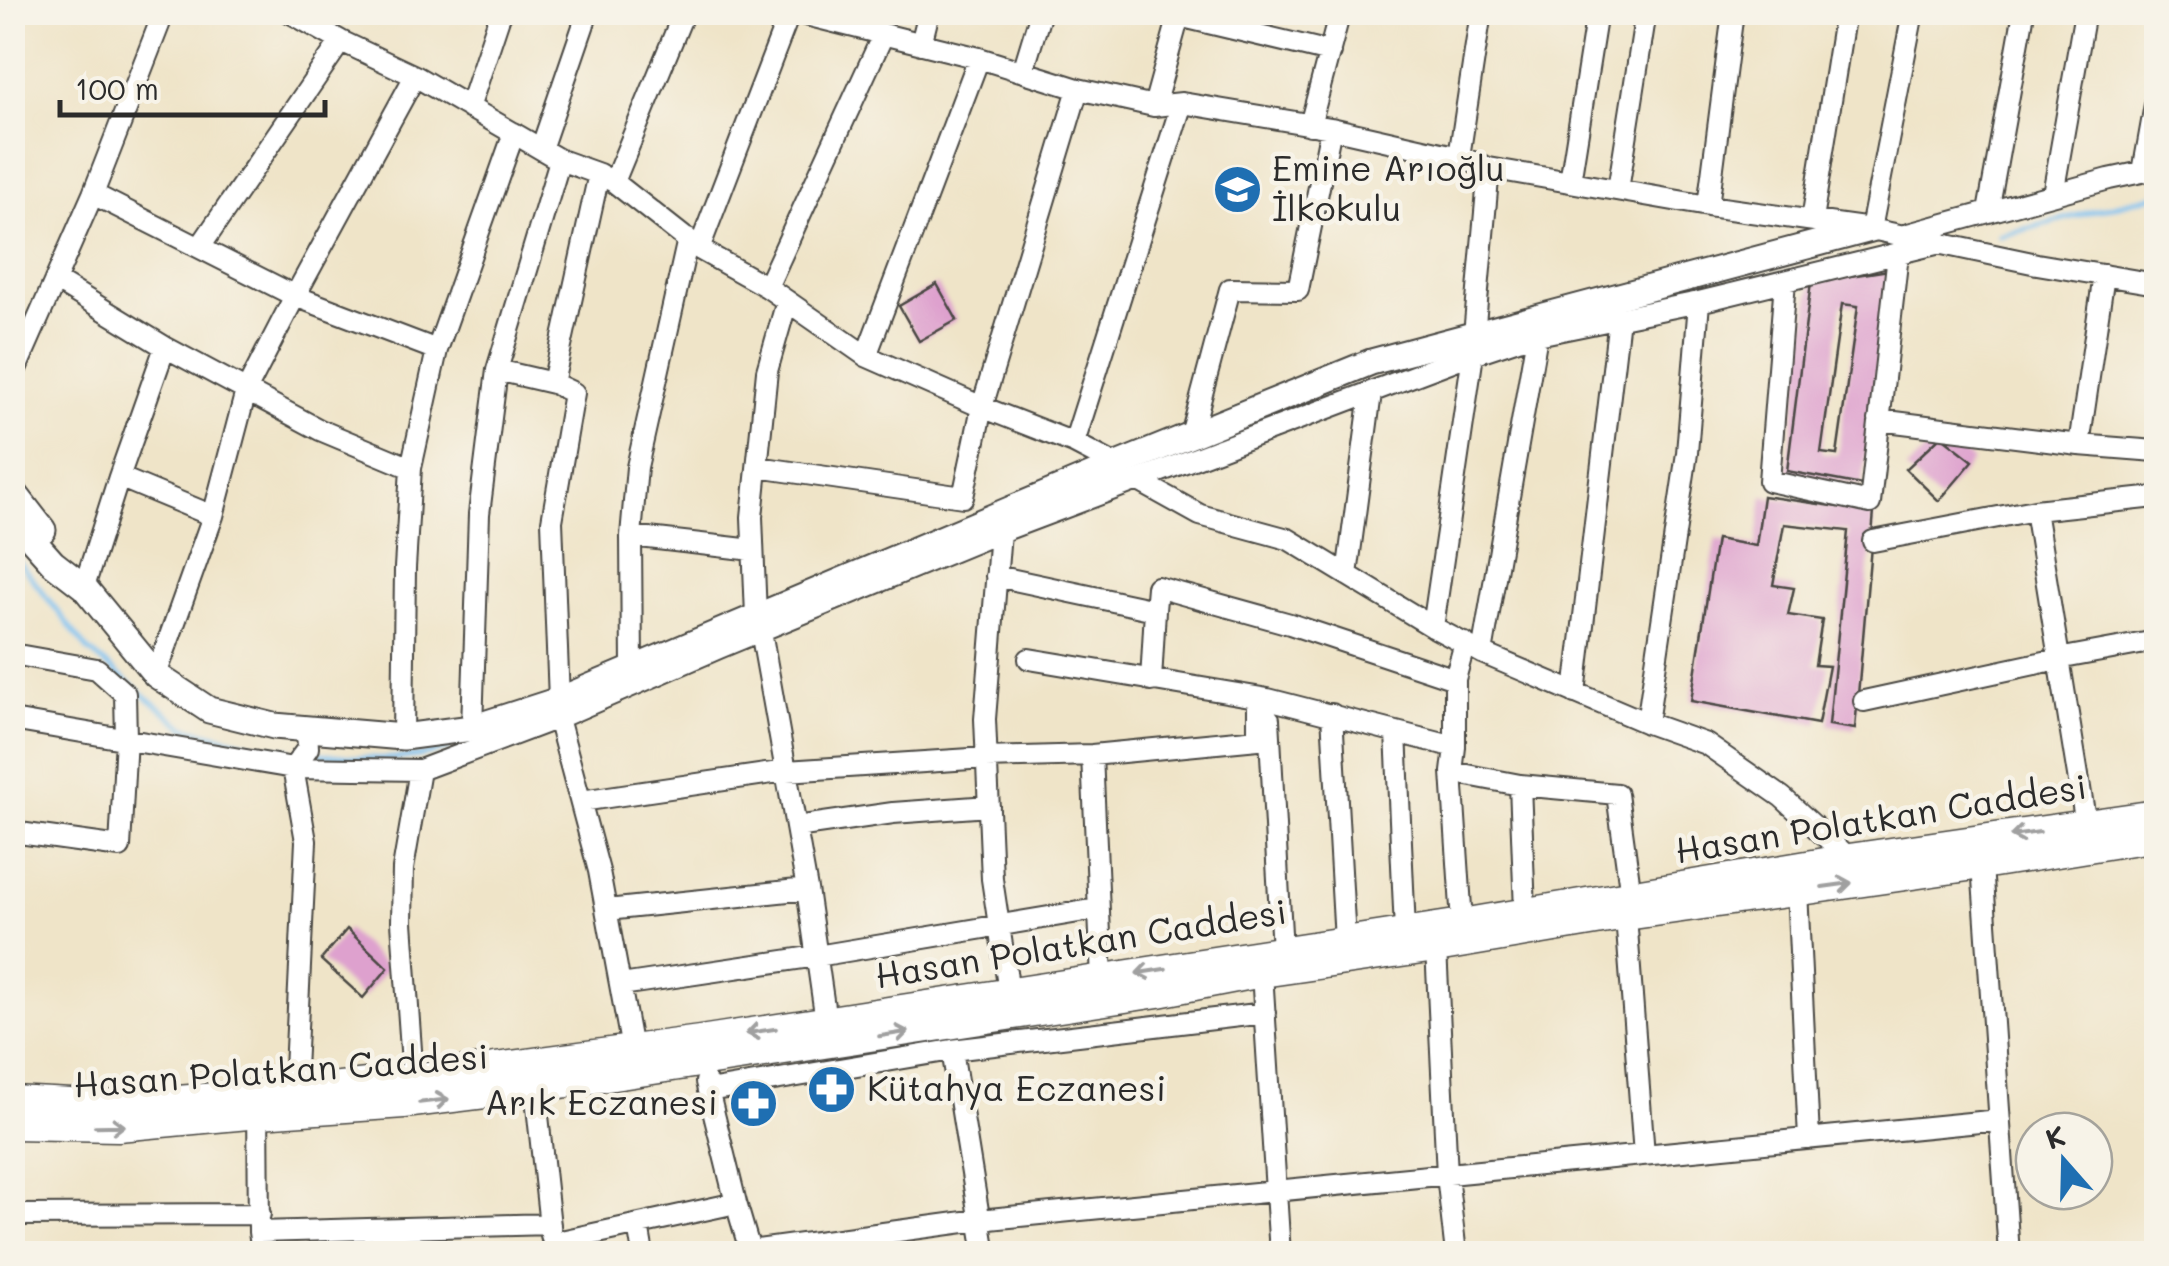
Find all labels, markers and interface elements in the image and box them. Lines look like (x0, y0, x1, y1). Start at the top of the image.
scale bar (60, 55, 325, 117)
text: 100 m (75, 68, 159, 108)
place label: Emine Arıoğlu İlkokulu (1272, 144, 1505, 230)
school or university icon: Emine Arıoğlu İlkokulu (1211, 163, 1263, 215)
street label: Hasan Polatkan Caddesi (1672, 762, 2090, 872)
one-way arrow (2010, 825, 2042, 843)
one-way arrow (1821, 875, 1853, 893)
street label: Hasan Polatkan Caddesi (872, 887, 1290, 997)
one-way arrow (1136, 963, 1168, 981)
one-way arrow (745, 1022, 778, 1041)
one-way arrow (877, 1024, 910, 1042)
street label: Hasan Polatkan Caddesi (72, 1032, 490, 1106)
pharmacy icon: Kütahya Eczanesi (806, 1063, 858, 1115)
place label: Kütahya Eczanesi (867, 1064, 1166, 1110)
pharmacy icon: Arık Eczanesi (727, 1077, 779, 1129)
place label: Arık Eczanesi (485, 1078, 718, 1124)
one-way arrow (417, 1091, 449, 1110)
north arrow (2014, 1111, 2114, 1211)
one-way arrow (93, 1117, 125, 1136)
text: K (2040, 1117, 2070, 1157)

